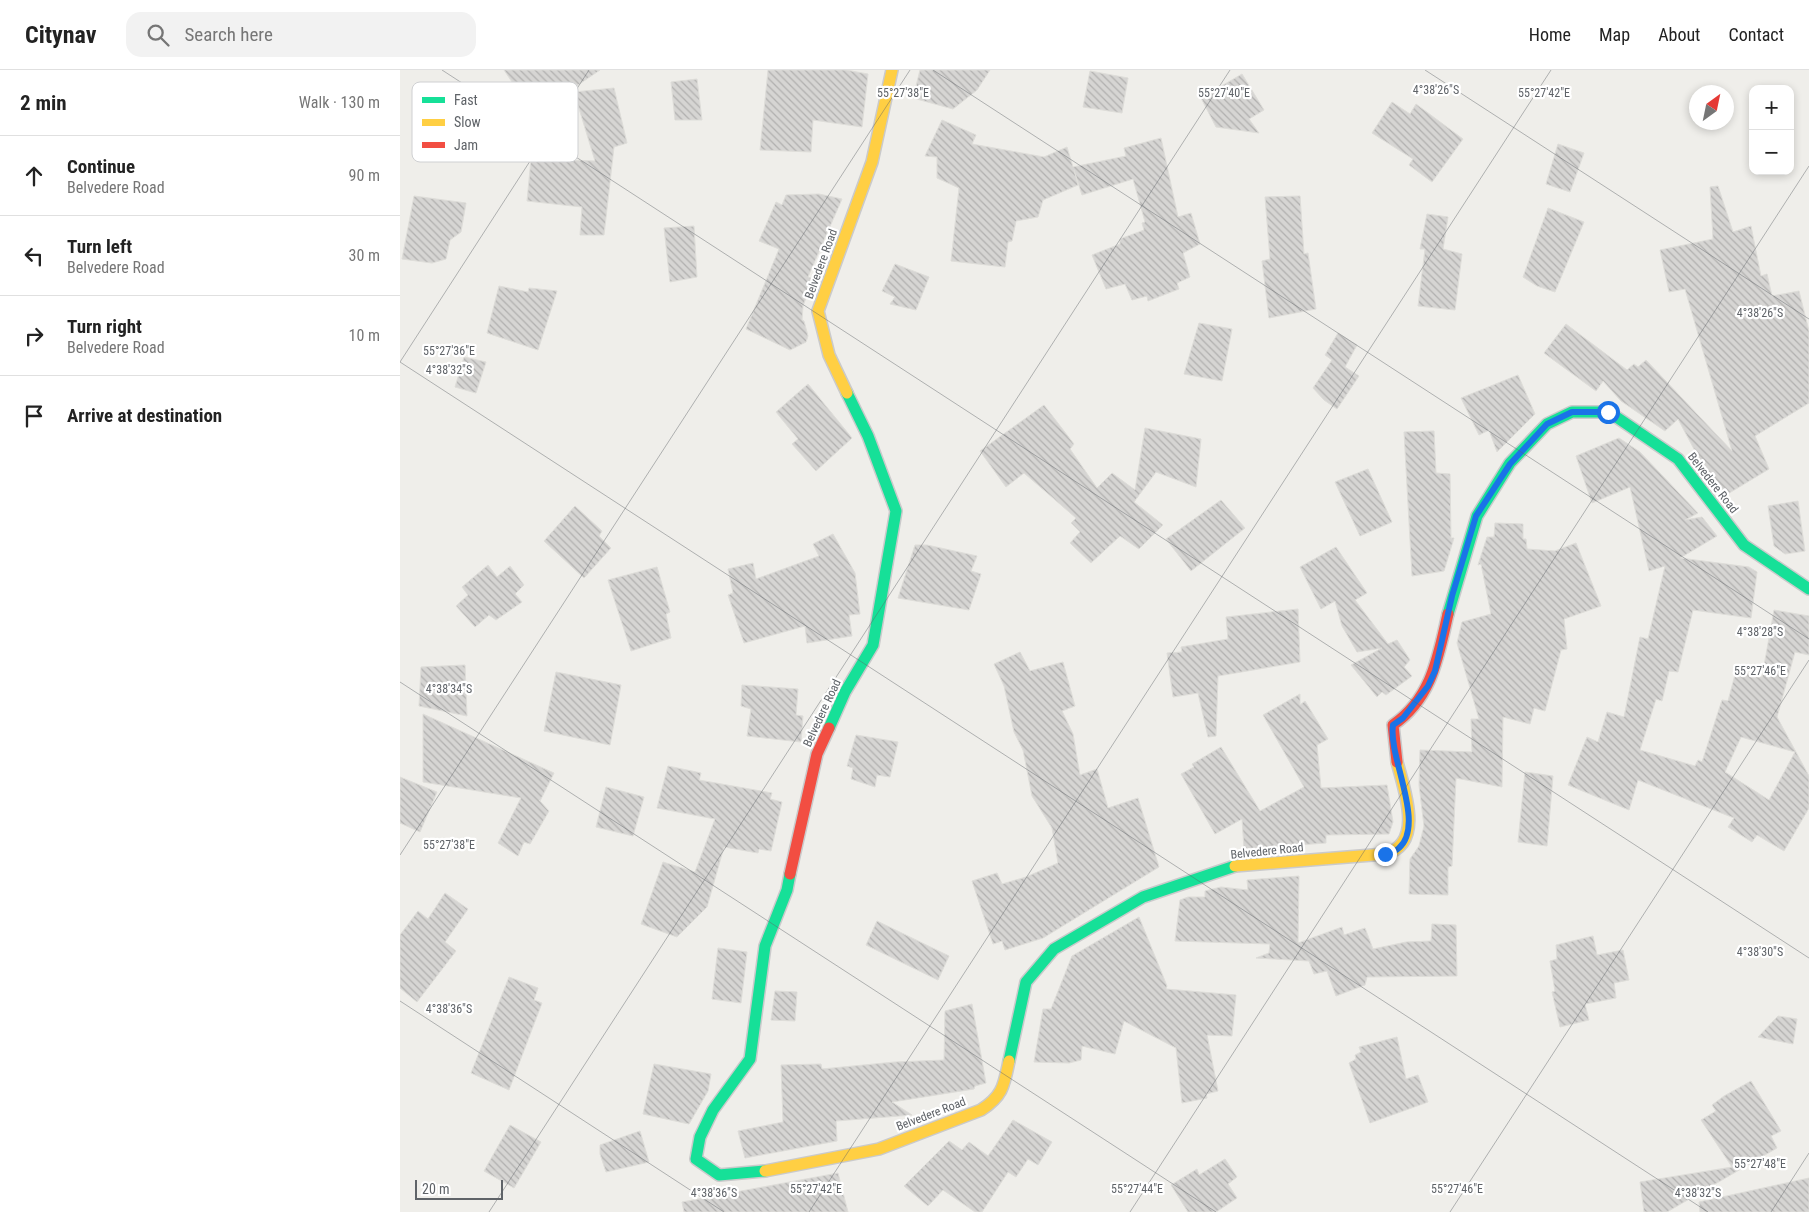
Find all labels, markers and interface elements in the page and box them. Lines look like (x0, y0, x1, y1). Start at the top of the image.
search box (126, 12, 476, 57)
text: Citynav (25, 21, 96, 49)
icon: search (144, 21, 172, 49)
text: Search here (184, 23, 273, 46)
text: Home (1529, 24, 1571, 45)
text: Map (1599, 24, 1630, 45)
text: About (1658, 24, 1700, 45)
text: Contact (1728, 24, 1784, 45)
legend (412, 82, 578, 162)
text: 4°38'26"S (1413, 83, 1459, 97)
north arrow (1689, 85, 1734, 130)
map controls (1749, 85, 1794, 175)
button: + (1749, 85, 1794, 130)
text: 55°27'38"E (877, 86, 929, 100)
text: 55°27'40"E (1198, 86, 1250, 100)
text: 55°27'42"E (1518, 86, 1570, 100)
text: 2 min (20, 91, 67, 115)
text: Fast (454, 92, 478, 108)
text: Walk · 130 m (299, 93, 380, 112)
text: Slow (454, 114, 481, 130)
button: − (1749, 130, 1794, 175)
text: Jam (454, 137, 478, 153)
text: Continue (67, 155, 135, 178)
icon: ahead (20, 162, 48, 190)
text: 90 m (348, 166, 380, 185)
text: Belvedere Road (67, 178, 165, 197)
street label: Belvedere Road (802, 227, 840, 301)
text: Turn left (67, 235, 132, 258)
icon: left (20, 242, 48, 270)
text: 30 m (348, 246, 380, 265)
text: Belvedere Road (67, 258, 165, 277)
text: 4°38'26"S (1737, 306, 1783, 320)
text: Turn right (67, 315, 142, 338)
icon: right (20, 322, 48, 350)
text: 10 m (348, 326, 380, 345)
text: Belvedere Road (67, 338, 165, 357)
text: 55°27'36"E (423, 344, 475, 358)
text: 4°38'32"S (426, 363, 472, 377)
route start (1597, 401, 1620, 424)
icon: arrive (20, 402, 48, 430)
text: Arrive at destination (67, 404, 222, 427)
street label: Belvedere Road (1685, 450, 1741, 516)
text: 4°38'28"S (1737, 625, 1783, 639)
text: 55°27'46"E (1734, 664, 1786, 678)
street label: Belvedere Road (800, 677, 844, 749)
text: 4°38'34"S (426, 682, 472, 696)
text: 55°27'38"E (423, 838, 475, 852)
street label: Belvedere Road (1230, 840, 1304, 862)
route end (1374, 843, 1397, 866)
text: 4°38'30"S (1737, 945, 1783, 959)
text: 4°38'36"S (426, 1002, 472, 1016)
street label: Belvedere Road (894, 1094, 968, 1134)
text: 55°27'48"E (1734, 1157, 1786, 1171)
scale bar (415, 1177, 502, 1200)
text: 20 m (422, 1181, 450, 1197)
text: 55°27'42"E (790, 1182, 842, 1196)
text: 55°27'44"E (1111, 1182, 1163, 1196)
text: 55°27'46"E (1431, 1182, 1483, 1196)
text: 4°38'36"S (691, 1186, 737, 1200)
text: 4°38'32"S (1675, 1186, 1721, 1200)

